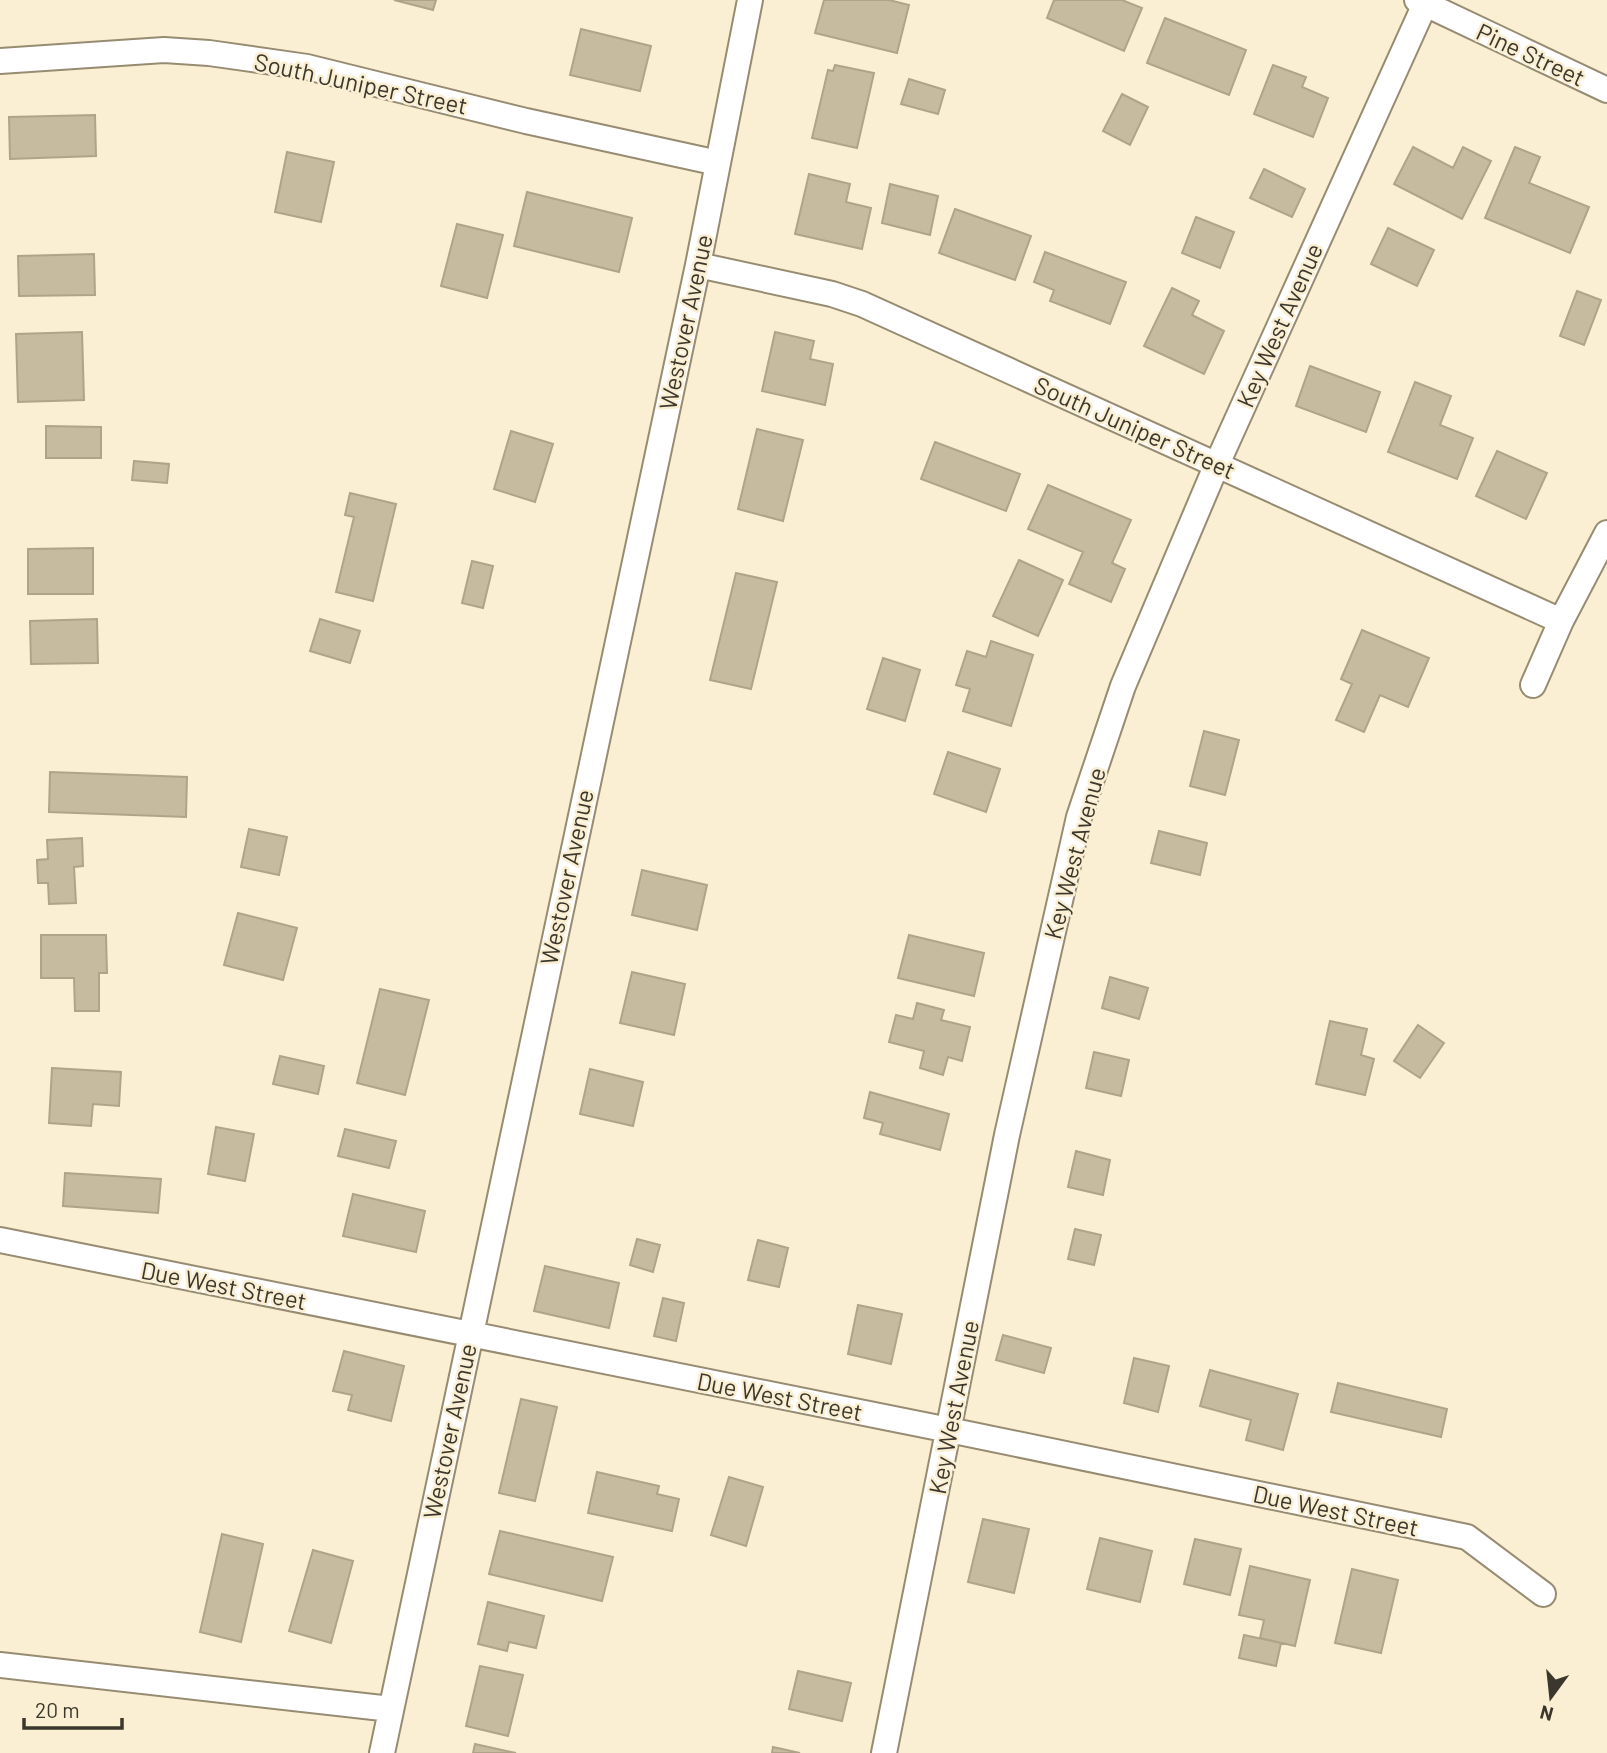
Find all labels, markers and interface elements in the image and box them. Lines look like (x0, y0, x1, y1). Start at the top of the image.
street label: Pine Street (1472, 16, 1590, 92)
street label: South Juniper Street (252, 46, 470, 120)
street label: Westover Avenue (652, 232, 718, 412)
street label: Key West Avenue (1230, 239, 1328, 411)
street label: South Juniper Street (1030, 370, 1240, 484)
street label: Key West Avenue (1037, 764, 1111, 942)
street label: Westover Avenue (533, 787, 599, 967)
street label: Due West Street (139, 1255, 309, 1315)
street label: Key West Avenue (922, 1318, 984, 1496)
street label: Westover Avenue (416, 1341, 482, 1521)
street label: Due West Street (695, 1366, 865, 1426)
street label: Due West Street (1251, 1478, 1421, 1542)
north arrow (1516, 1662, 1586, 1732)
scale bar (24, 1686, 122, 1730)
text: 20 m (35, 1697, 80, 1722)
text: N (1537, 1701, 1556, 1727)

